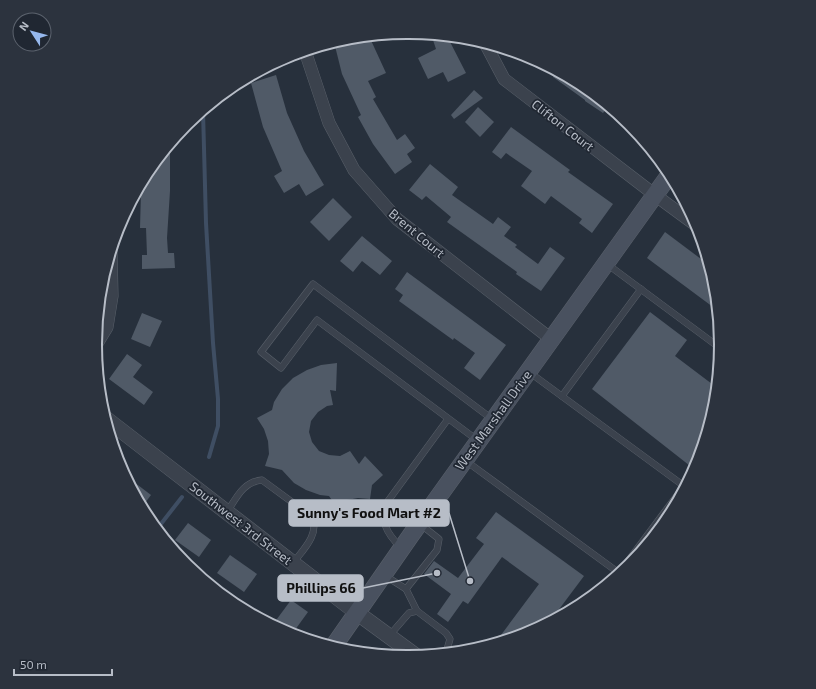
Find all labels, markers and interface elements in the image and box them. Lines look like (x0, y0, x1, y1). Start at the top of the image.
north arrow (12, 12, 52, 52)
text: N (16, 19, 31, 33)
street label: Clifton Court (529, 96, 597, 154)
street label: Brent Court (386, 205, 448, 261)
street label: West Marshall Drive (451, 367, 535, 473)
street label: Southwest 3rd Street (187, 478, 295, 568)
callout: Sunny's Food Mart #2 (289, 500, 449, 526)
text: Sunny's Food Mart #2 (297, 504, 441, 521)
callout: Phillips 66 (278, 575, 363, 601)
text: Phillips 66 (286, 579, 356, 596)
scale bar (14, 651, 112, 677)
text: 50 m (20, 657, 47, 671)

